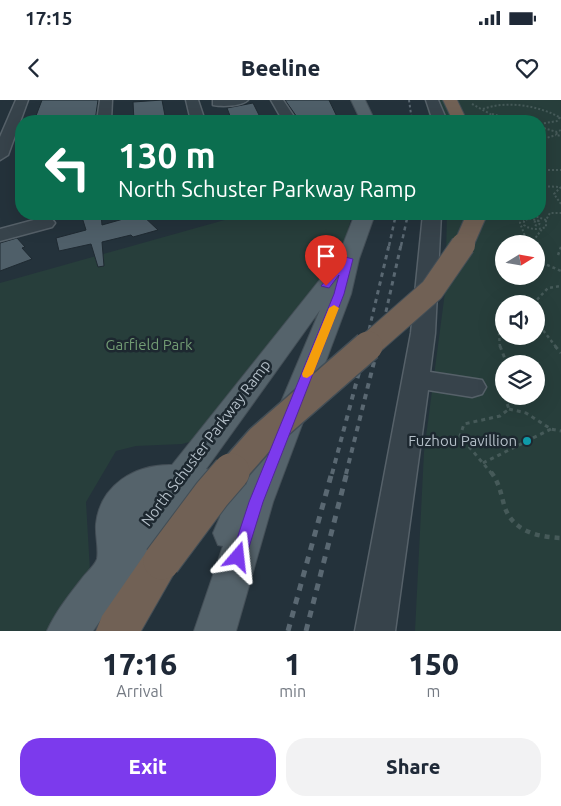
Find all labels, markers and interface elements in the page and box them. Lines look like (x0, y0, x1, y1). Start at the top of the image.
text: 17:15 (25, 7, 73, 29)
icon: back (20, 54, 48, 82)
icon: heart (513, 54, 541, 82)
text: Beeline (241, 55, 320, 80)
icon: left (35, 135, 100, 200)
text: 130 m (118, 135, 216, 175)
text: North Schuster Parkway Ramp (118, 176, 416, 201)
pin (305, 235, 347, 286)
north arrow (495, 235, 545, 285)
map controls (495, 235, 545, 405)
icon: arrive (312, 242, 340, 270)
button: sound (495, 295, 545, 345)
park label: Garfield Park (106, 336, 193, 353)
button: layers (495, 355, 545, 405)
street label: North Schuster Parkway Ramp (138, 356, 274, 529)
place label: Fuzhou Pavillion (408, 432, 517, 449)
marker: Fuzhou Pavillion (521, 435, 533, 447)
position arrow (211, 530, 263, 582)
text: 17:16 (102, 647, 177, 681)
text: 1 (284, 647, 301, 681)
text: 150 (408, 647, 459, 681)
text: Arrival (116, 682, 163, 700)
text: min (279, 682, 306, 700)
text: m (427, 682, 440, 700)
button: Exit (20, 738, 276, 796)
button: Share (286, 738, 541, 796)

